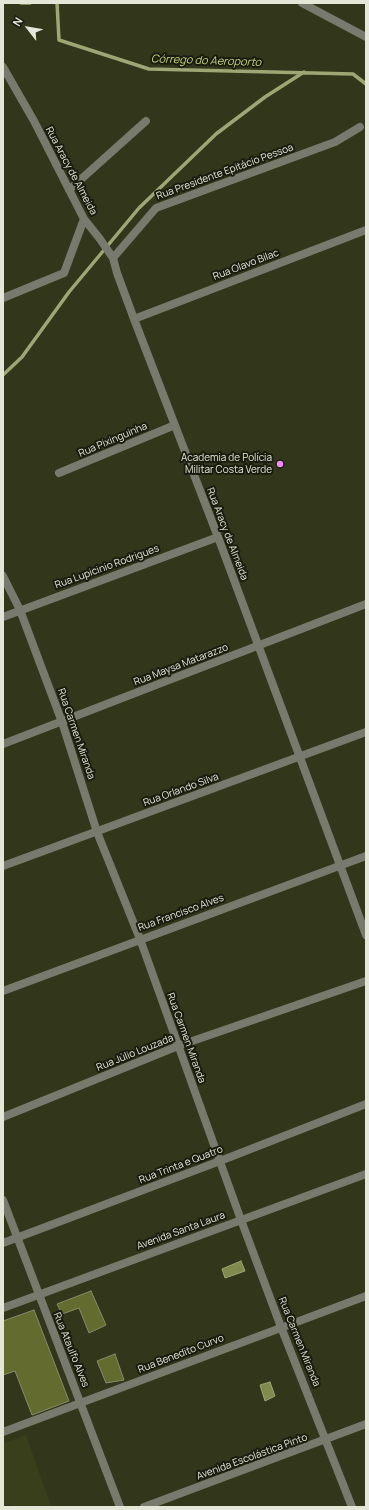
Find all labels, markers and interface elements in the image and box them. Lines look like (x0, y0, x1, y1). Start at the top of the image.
north arrow (8, 8, 48, 48)
text: N (9, 14, 26, 29)
water label: Córrego do Aeroporto (151, 52, 261, 70)
street label: Rua Aracy de Almeida (43, 125, 99, 217)
street label: Rua Presidente Epitácio Pessoa (155, 142, 295, 202)
street label: Rua Olavo Bilac (211, 247, 281, 283)
street label: Rua Pixinguinha (77, 420, 149, 460)
place label: Academia de Polícia Militar Costa Verde (181, 452, 272, 476)
marker: Academia de Polícia Militar Costa Verde (275, 459, 285, 469)
street label: Rua Aracy de Almeida (204, 486, 250, 582)
street label: Rua Lupicinio Rodrigues (53, 543, 161, 591)
street label: Rua Maysa Matarazzo (132, 641, 230, 689)
street label: Rua Carmen Miranda (55, 687, 97, 781)
street label: Rua Orlando Silva (142, 771, 220, 809)
street label: Rua Francisco Alves (136, 892, 226, 934)
street label: Rua Carmen Miranda (164, 991, 208, 1085)
street label: Rua Júlio Louzada (95, 1032, 175, 1074)
street label: Rua Trinta e Quatro (137, 1144, 225, 1186)
street label: Avenida Santa Laura (135, 1209, 227, 1253)
street label: Rua Carmen Miranda (276, 1296, 322, 1388)
street label: Rua Ataulfo Alves (51, 1311, 91, 1389)
street label: Rua Benedito Curvo (136, 1332, 226, 1376)
street label: Avenida Escolástica Pinto (195, 1431, 309, 1483)

